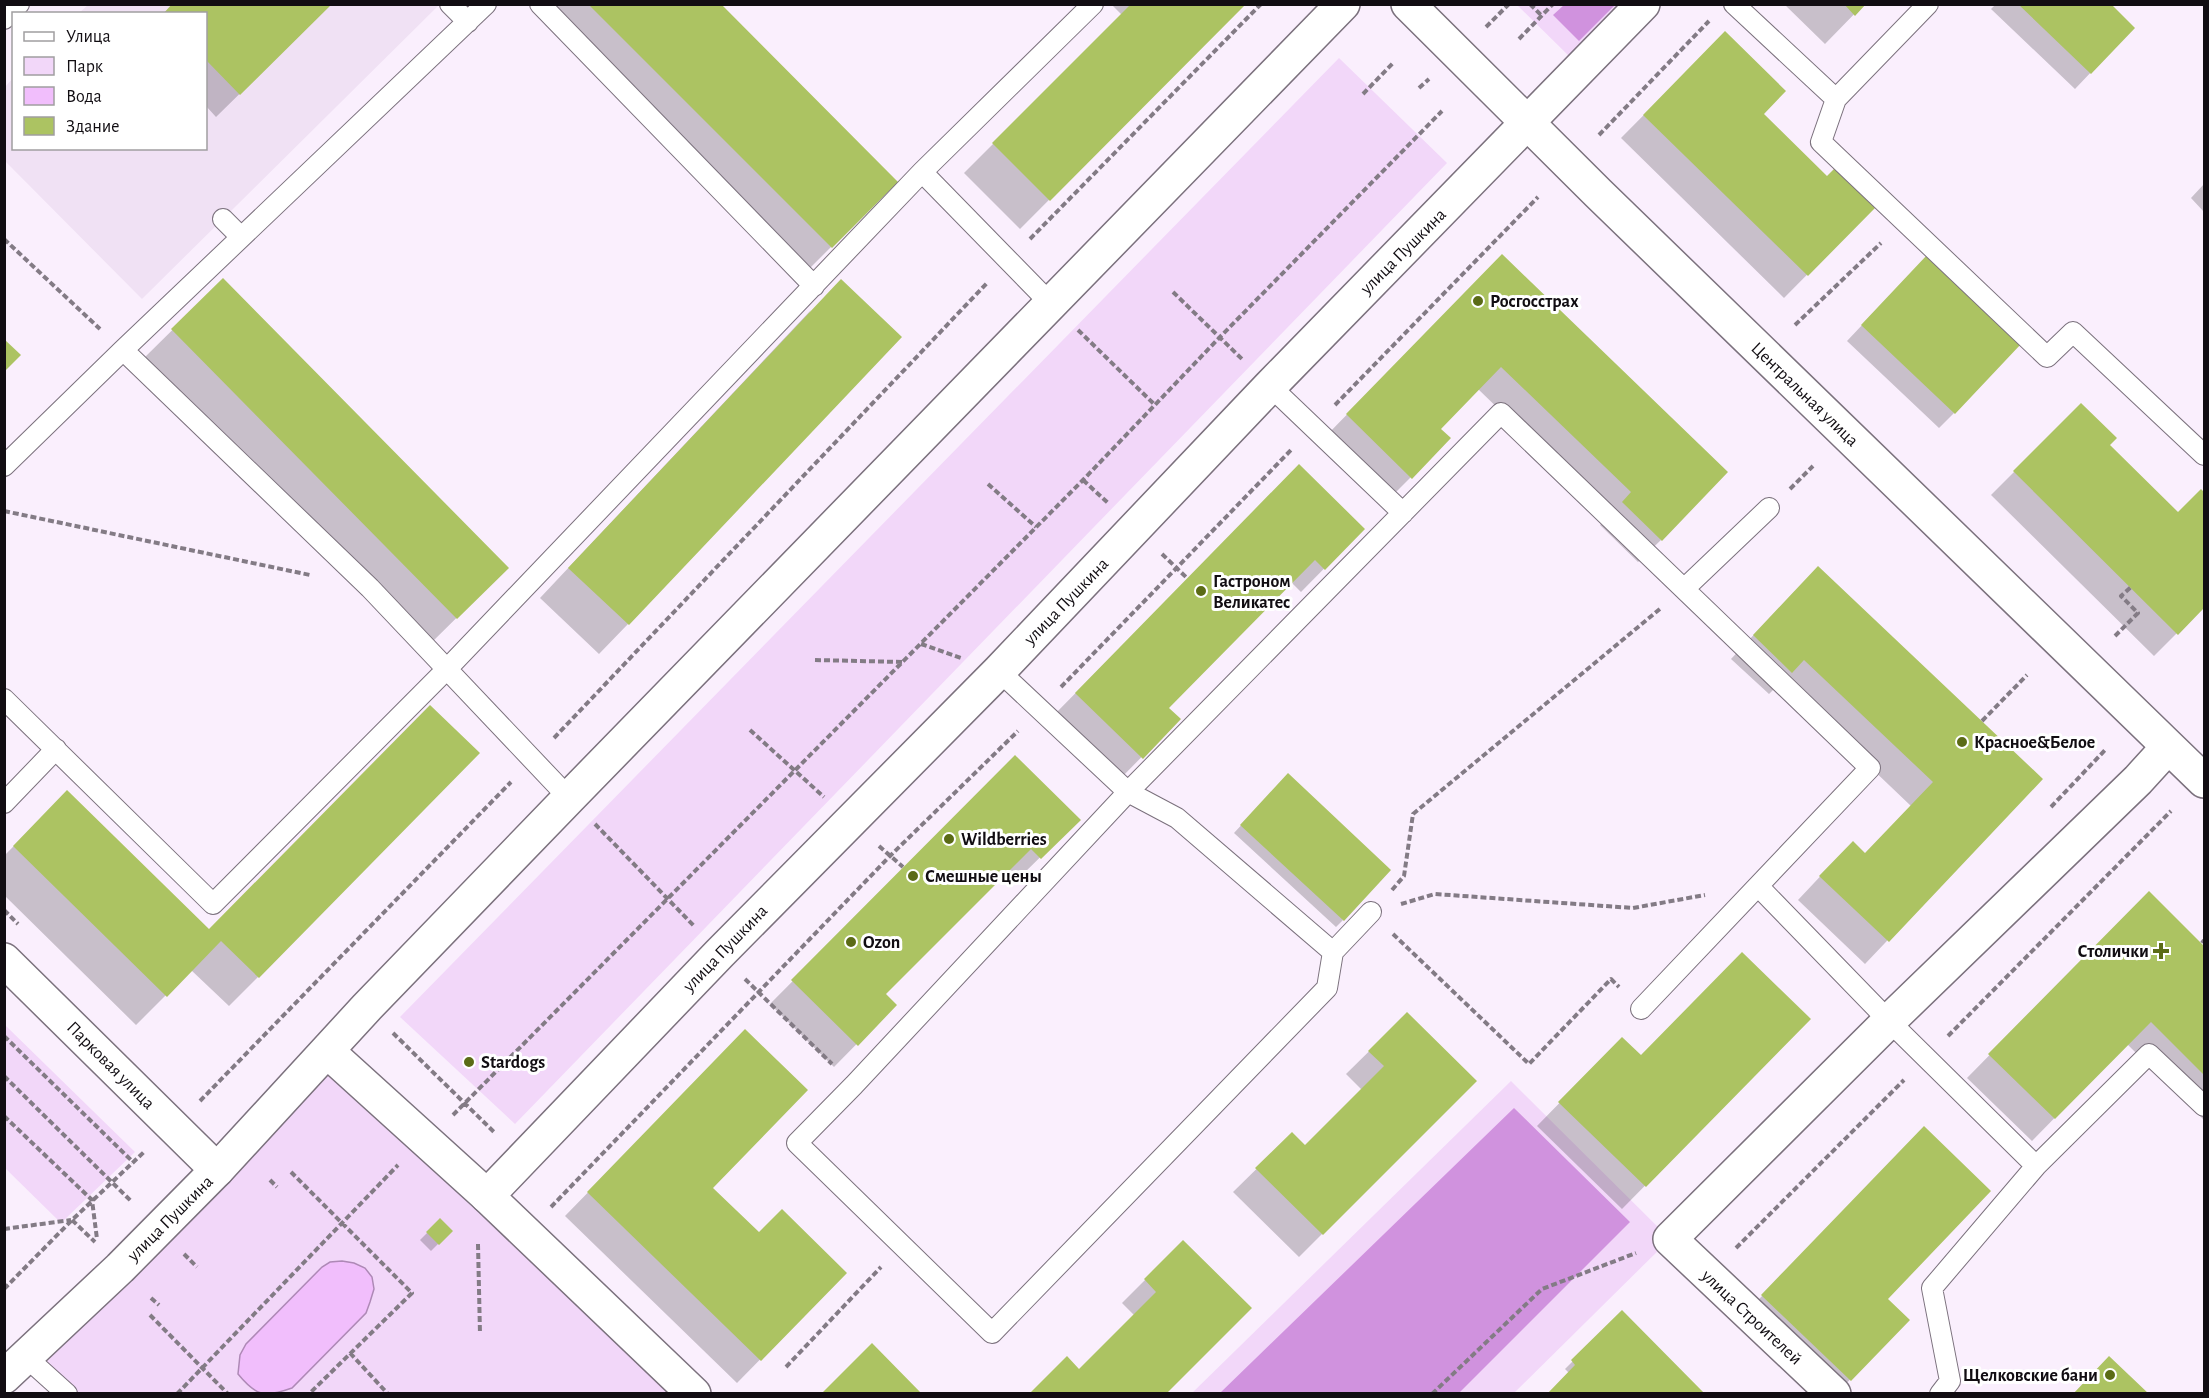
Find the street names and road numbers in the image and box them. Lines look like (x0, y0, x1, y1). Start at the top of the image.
street label: улица Пушкина (1357, 205, 1450, 299)
street label: Центральная улица (1747, 339, 1861, 450)
street label: улица Пушкина (1020, 555, 1112, 649)
street label: улица Пушкина (679, 902, 771, 996)
street label: Парковая улица (63, 1018, 158, 1113)
street label: улица Пушкина (124, 1172, 217, 1266)
street label: улица Строителей (1697, 1266, 1805, 1369)

